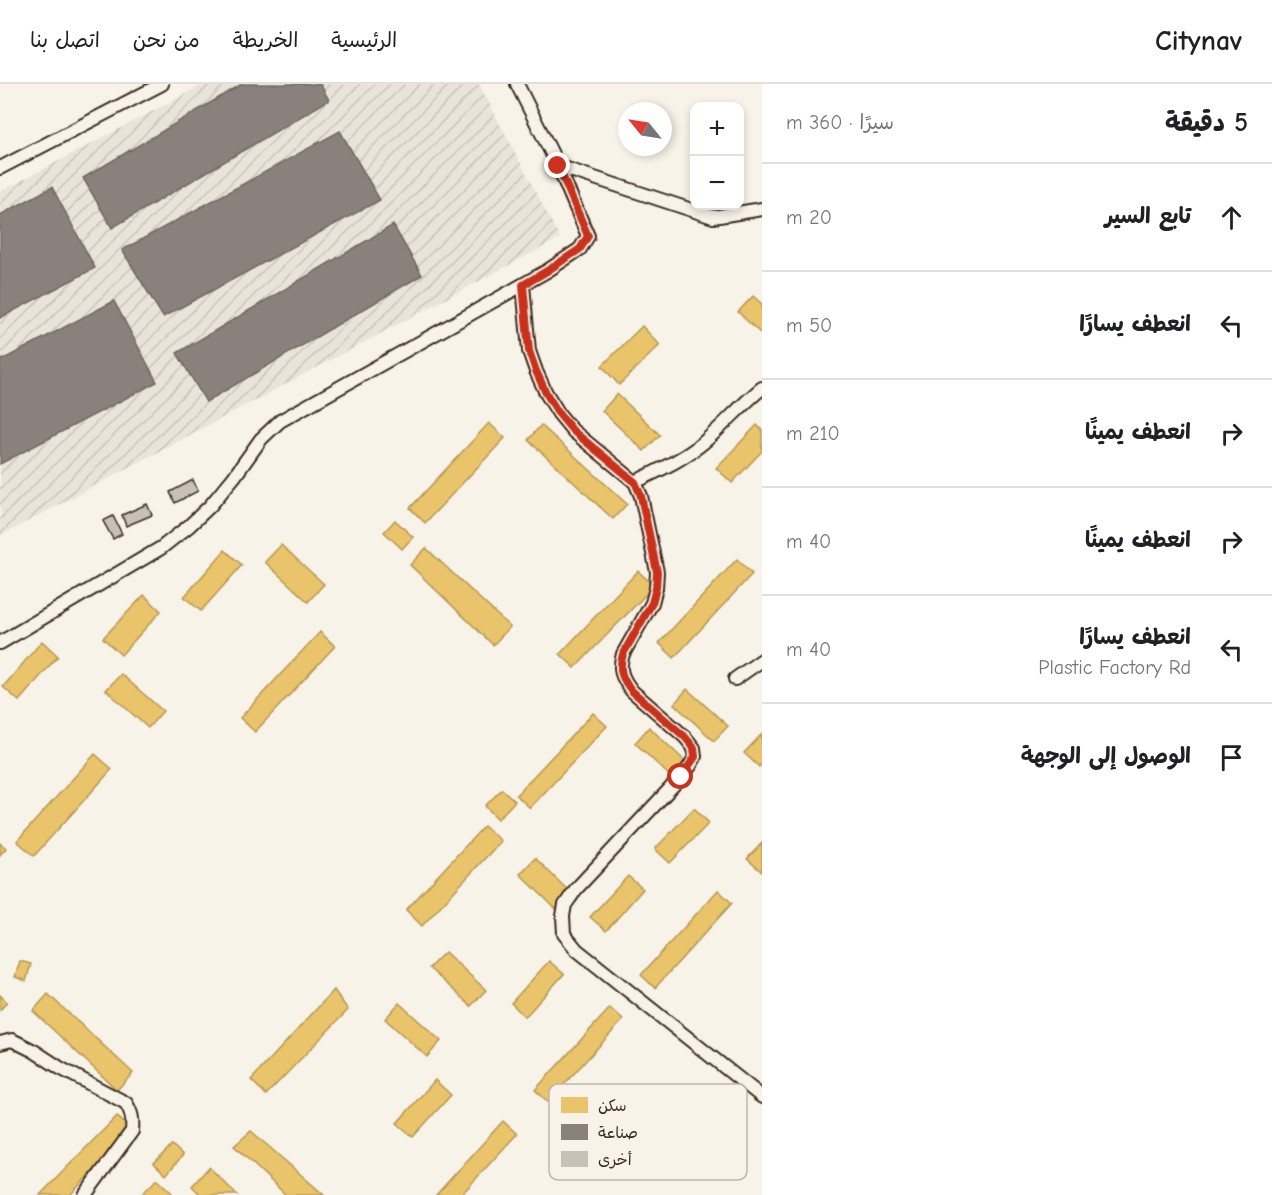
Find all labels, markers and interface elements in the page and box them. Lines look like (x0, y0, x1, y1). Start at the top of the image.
text: Citynav (1155, 25, 1242, 57)
text: اتصل بنا (30, 28, 100, 52)
text: من نحن (133, 28, 200, 52)
text: الخريطة (233, 28, 298, 52)
text: الرئيسية (331, 28, 397, 52)
north arrow (618, 102, 672, 156)
map controls (690, 102, 744, 210)
button: + (690, 102, 744, 156)
text: 5 دقيقة (1165, 108, 1248, 138)
text: سيرًا · 360 m (786, 111, 894, 134)
route end (544, 152, 570, 178)
button: − (690, 156, 744, 210)
icon: ahead (1215, 201, 1248, 234)
text: تابع السير (1105, 203, 1191, 229)
text: 20 m (786, 206, 832, 229)
icon: left (1215, 309, 1248, 342)
text: انعطف يسارًا (1079, 311, 1191, 337)
text: 50 m (786, 314, 832, 337)
icon: right (1215, 417, 1248, 450)
text: انعطف يمينًا (1085, 419, 1191, 445)
text: 210 m (786, 422, 840, 445)
icon: right (1215, 525, 1248, 558)
text: انعطف يمينًا (1085, 527, 1191, 553)
text: 40 m (786, 530, 831, 553)
text: انعطف يسارًا (1079, 624, 1191, 650)
icon: left (1215, 633, 1248, 666)
text: 40 m (786, 638, 831, 661)
text: Plastic Factory Rd (1038, 656, 1191, 679)
icon: arrive (1215, 741, 1248, 774)
text: الوصول إلى الوجهة (1021, 743, 1191, 769)
route start (667, 763, 693, 789)
legend (549, 1084, 747, 1180)
text: سكن (598, 1097, 627, 1115)
text: صناعة (598, 1124, 638, 1142)
text: أخرى (598, 1151, 632, 1169)

